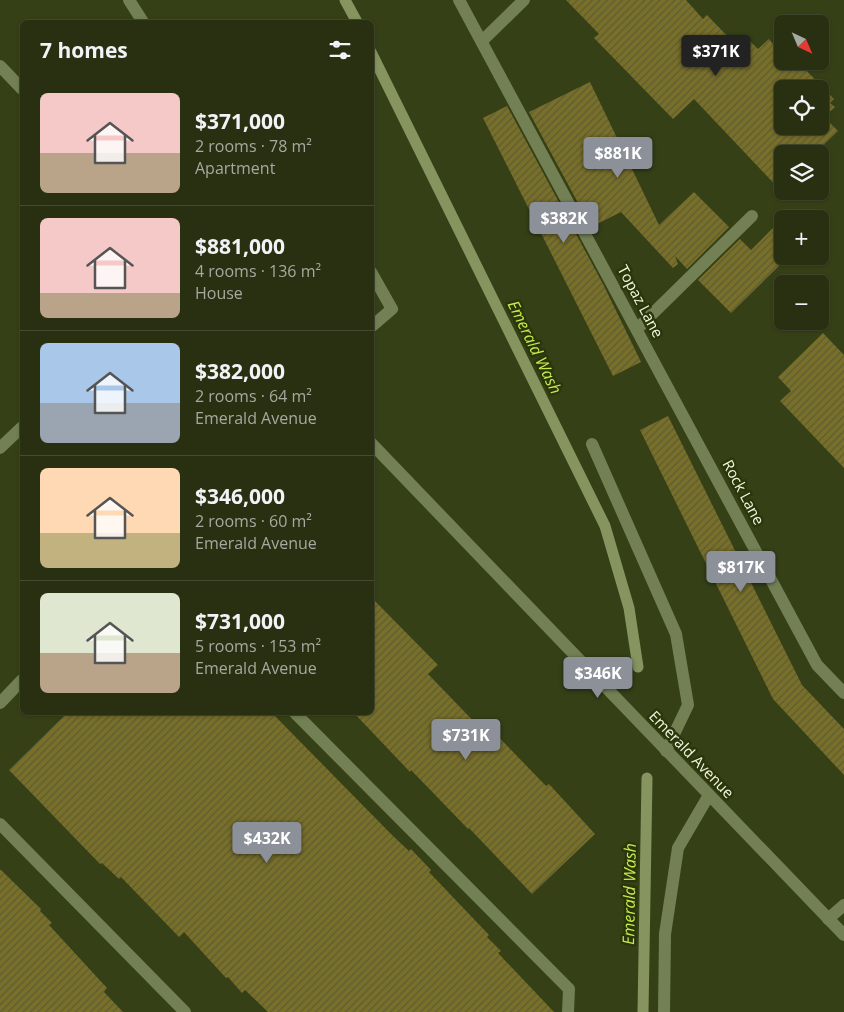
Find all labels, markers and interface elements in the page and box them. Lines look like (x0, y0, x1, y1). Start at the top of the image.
north arrow (774, 15, 829, 70)
map controls (774, 15, 829, 330)
pin: $371K (681, 34, 751, 77)
text: 7 homes (40, 36, 128, 64)
icon: filters (326, 36, 354, 64)
text: $371K (692, 40, 740, 62)
button: locate (774, 80, 829, 135)
text: $371,000 (195, 107, 285, 135)
icon: home (80, 113, 140, 173)
text: 2 rooms · 78 m² (195, 135, 312, 157)
pin: $881K (583, 136, 653, 179)
text: $881K (594, 142, 642, 164)
button: layers (774, 145, 829, 200)
text: Apartment (195, 157, 275, 179)
pin: $382K (529, 202, 599, 244)
text: $382K (540, 207, 588, 229)
button: + (774, 210, 829, 265)
text: $881,000 (195, 232, 285, 260)
icon: home (80, 238, 140, 298)
text: 4 rooms · 136 m² (195, 260, 321, 282)
street label: Topaz Lane (614, 261, 668, 341)
button: − (774, 275, 829, 330)
text: House (195, 282, 243, 304)
water label: Emerald Wash (503, 296, 567, 398)
text: $382,000 (195, 357, 285, 385)
icon: home (80, 363, 140, 423)
text: 2 rooms · 64 m² (195, 385, 312, 407)
text: Emerald Avenue (195, 407, 317, 429)
street label: Rock Lane (718, 456, 770, 528)
text: $346,000 (195, 482, 285, 510)
icon: home (80, 488, 140, 548)
text: 2 rooms · 60 m² (195, 510, 312, 532)
text: Emerald Avenue (195, 532, 317, 554)
pin: $817K (706, 550, 776, 593)
text: $817K (717, 556, 765, 578)
text: $731,000 (195, 607, 285, 635)
icon: home (80, 613, 140, 673)
text: 5 rooms · 153 m² (195, 635, 321, 657)
pin: $346K (563, 656, 633, 699)
text: Emerald Avenue (195, 657, 317, 679)
text: $346K (574, 662, 622, 684)
street label: Emerald Avenue (645, 706, 739, 802)
pin: $731K (431, 718, 501, 761)
text: $731K (442, 724, 490, 746)
pin: $432K (232, 822, 302, 864)
text: $432K (243, 827, 291, 849)
water label: Emerald Wash (617, 843, 641, 945)

